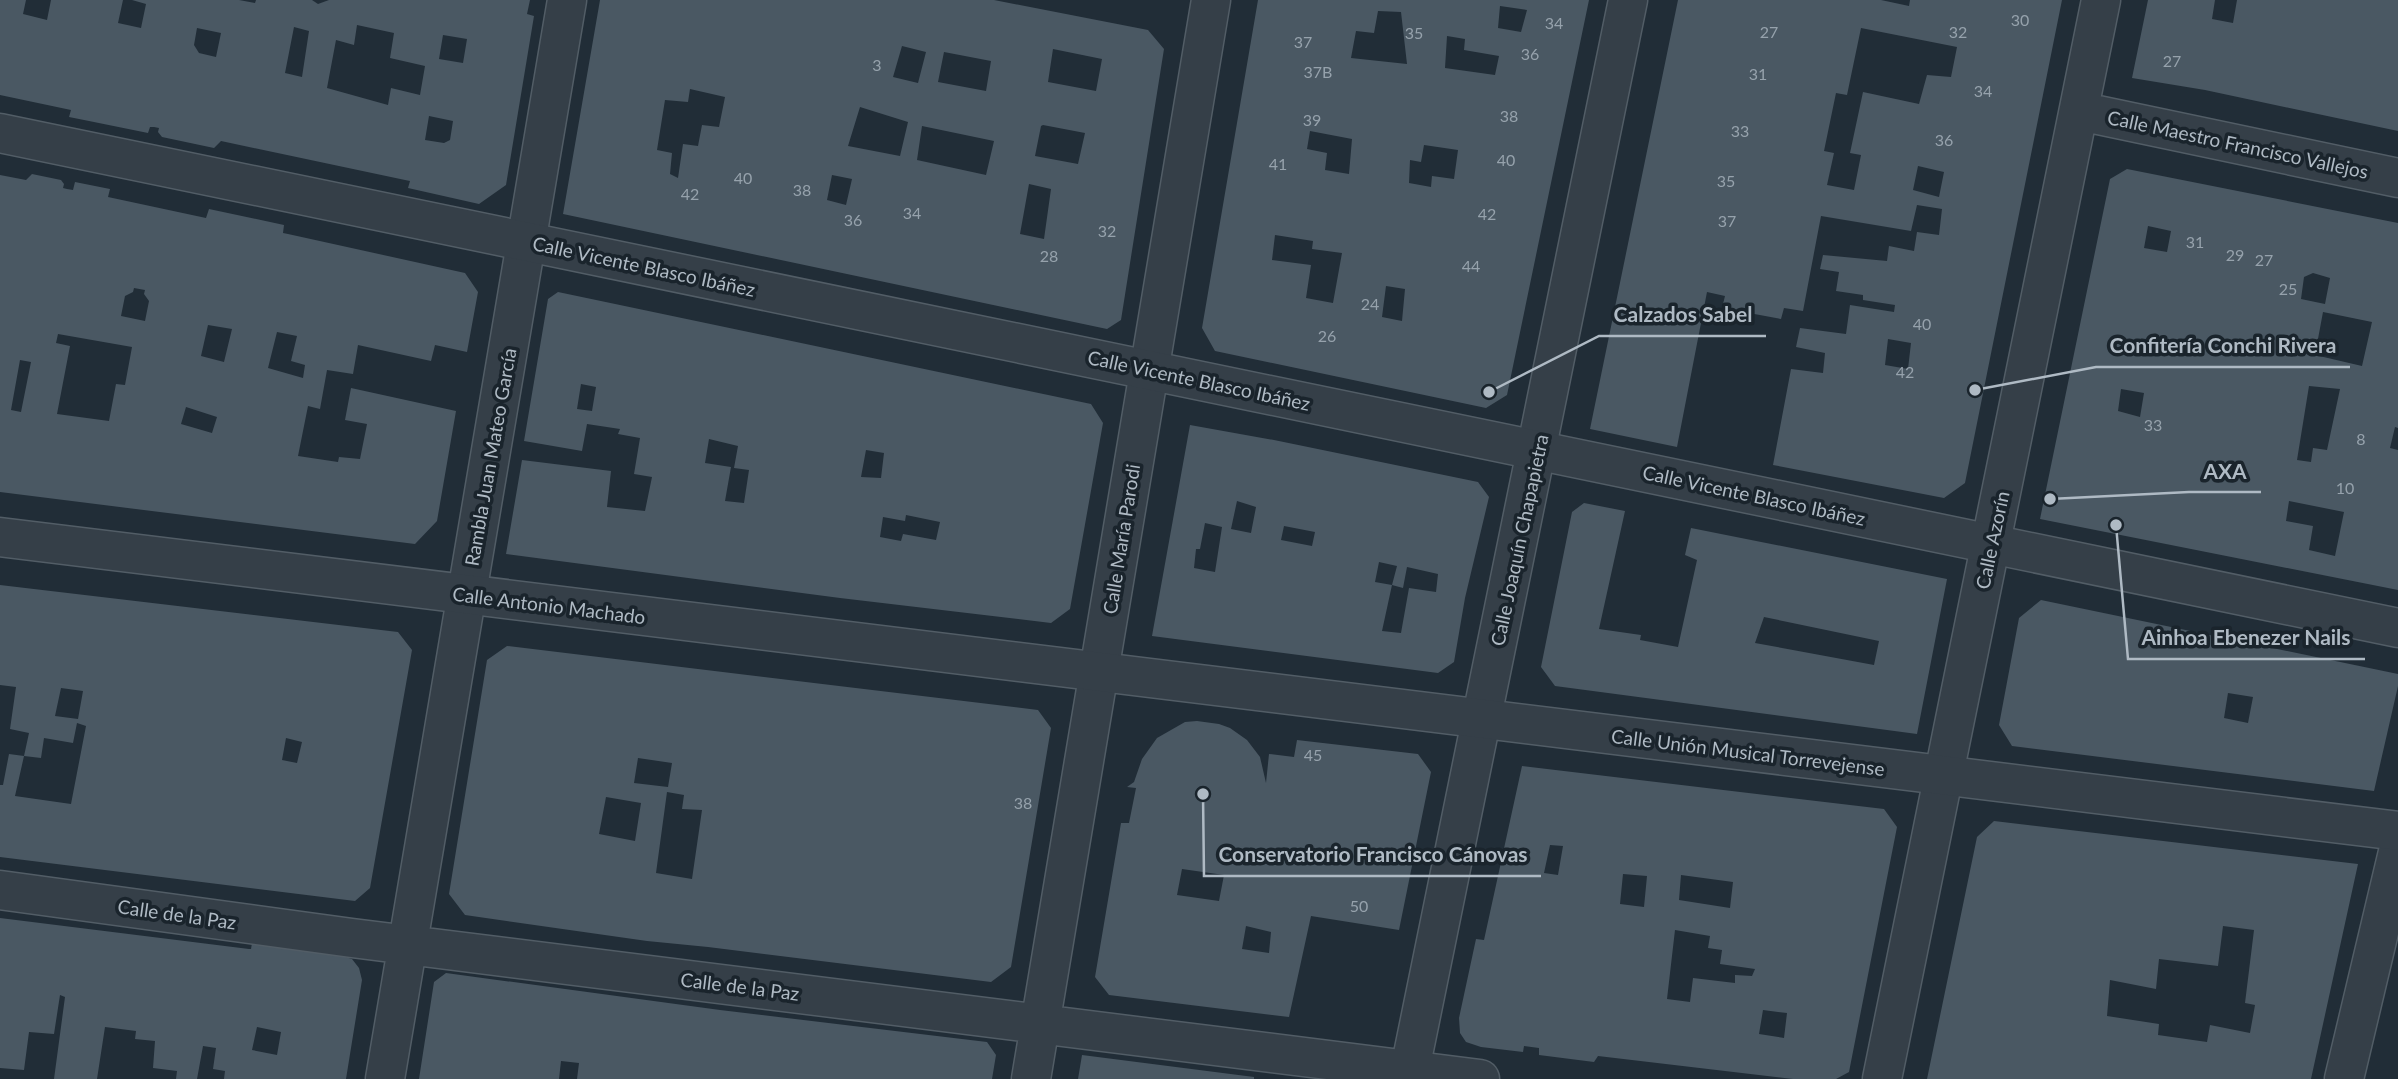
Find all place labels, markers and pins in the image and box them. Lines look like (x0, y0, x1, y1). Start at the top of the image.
callout: Calzados Sabel (1599, 294, 1766, 336)
callout: Confitería Conchi Rivera (2096, 325, 2350, 367)
callout: AXA (2189, 450, 2261, 492)
callout: Ainhoa Ebenezer Nails (2128, 617, 2365, 659)
callout: Conservatorio Francisco Cánovas (1204, 834, 1541, 876)

